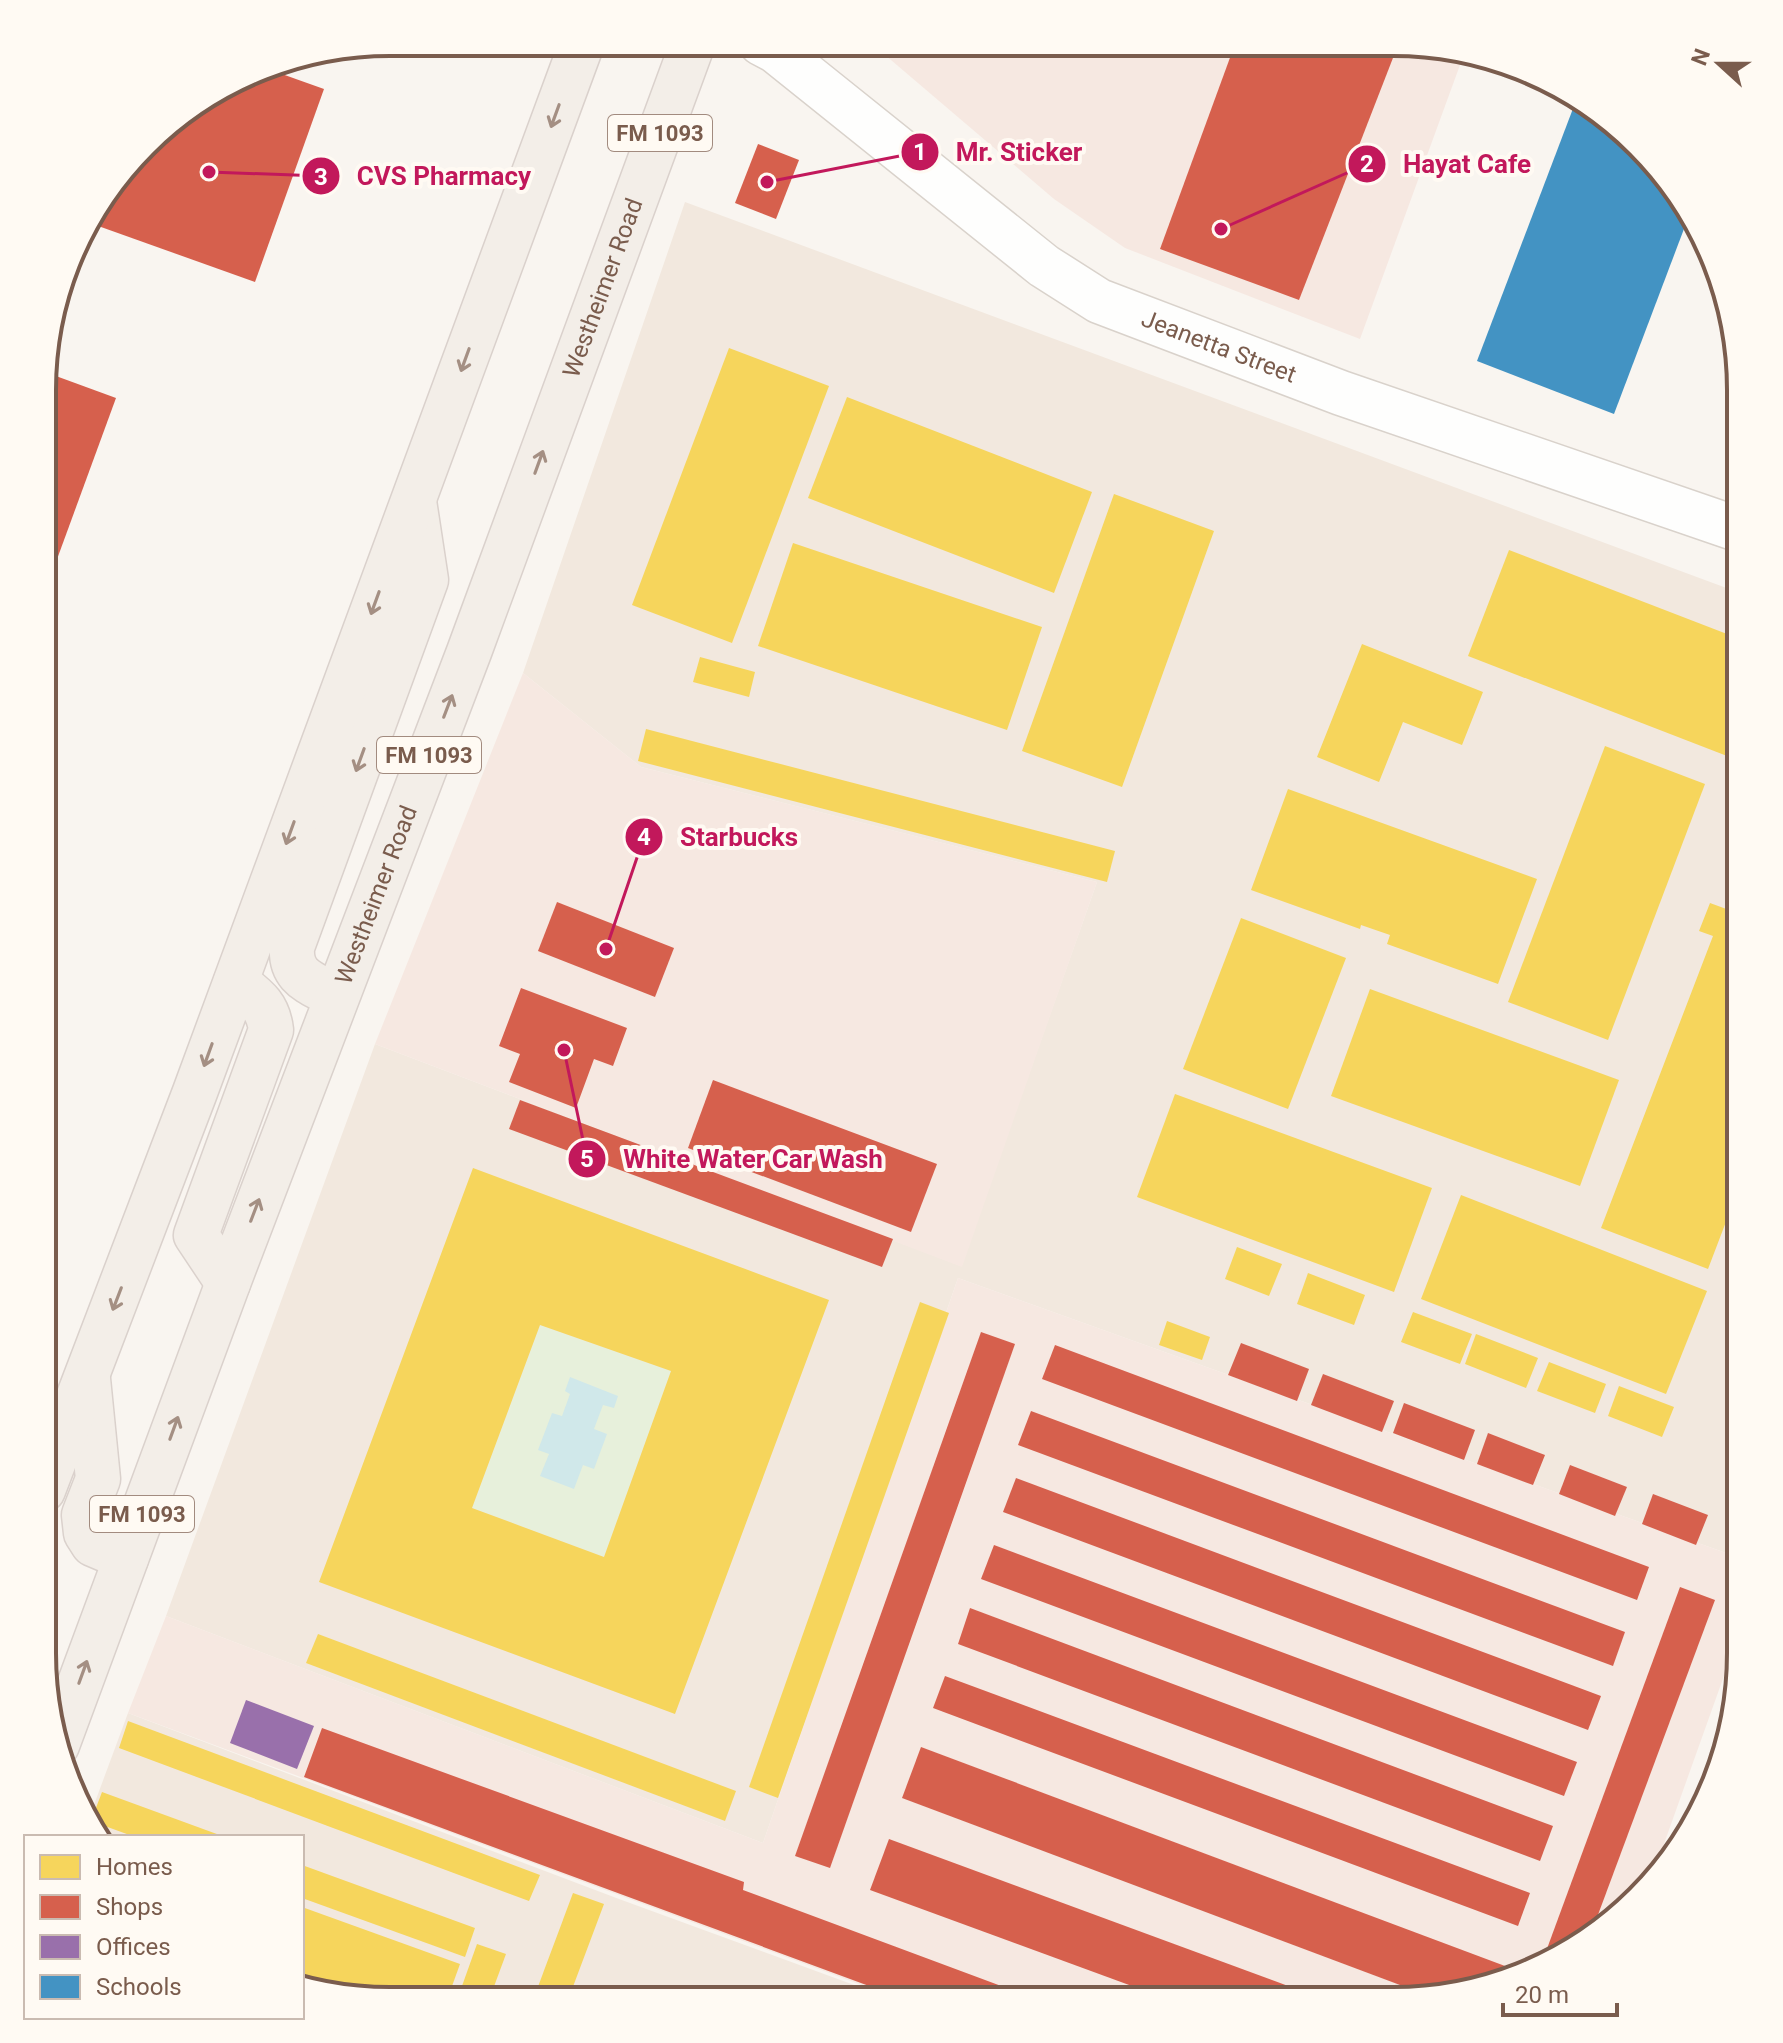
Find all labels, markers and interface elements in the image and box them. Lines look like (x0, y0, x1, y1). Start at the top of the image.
north arrow (1679, 24, 1759, 104)
text: N (1686, 45, 1715, 69)
one-way arrow (547, 103, 561, 128)
road number: FM 1093 (608, 115, 712, 151)
callout: Mr. Sticker (900, 127, 1098, 177)
text: Mr. Sticker (956, 137, 1083, 167)
text: 1 (913, 138, 927, 166)
callout: Hayat Cafe (1347, 139, 1547, 189)
text: Hayat Cafe (1403, 149, 1531, 179)
text: 2 (1360, 150, 1374, 178)
callout: CVS Pharmacy (301, 151, 547, 201)
text: CVS Pharmacy (357, 161, 532, 191)
text: 3 (314, 163, 328, 191)
street label: Westheimer Road (557, 195, 649, 381)
street label: Jeanetta Street (1138, 304, 1300, 389)
one-way arrow (457, 347, 471, 371)
one-way arrow (532, 450, 547, 475)
one-way arrow (367, 590, 381, 615)
one-way arrow (442, 694, 456, 719)
road number: FM 1093 (377, 737, 481, 773)
one-way arrow (352, 747, 366, 772)
street label: Westheimer Road (329, 802, 423, 988)
callout: Starbucks (624, 812, 814, 862)
one-way arrow (282, 820, 296, 845)
text: Starbucks (680, 822, 798, 852)
text: 4 (637, 823, 651, 851)
one-way arrow (200, 1042, 215, 1067)
callout: White Water Car Wash (567, 1134, 899, 1184)
text: White Water Car Wash (623, 1144, 883, 1174)
text: 5 (580, 1145, 594, 1173)
one-way arrow (249, 1199, 263, 1223)
one-way arrow (109, 1286, 124, 1311)
one-way arrow (168, 1416, 182, 1441)
road number: FM 1093 (90, 1496, 194, 1532)
one-way arrow (77, 1660, 92, 1685)
legend (24, 1835, 304, 2019)
text: Homes (96, 1853, 173, 1881)
text: Shops (96, 1893, 163, 1921)
text: Offices (96, 1933, 171, 1961)
scale bar (1503, 1967, 1617, 2017)
text: Schools (96, 1973, 182, 2001)
text: 20 m (1515, 1981, 1569, 2009)

